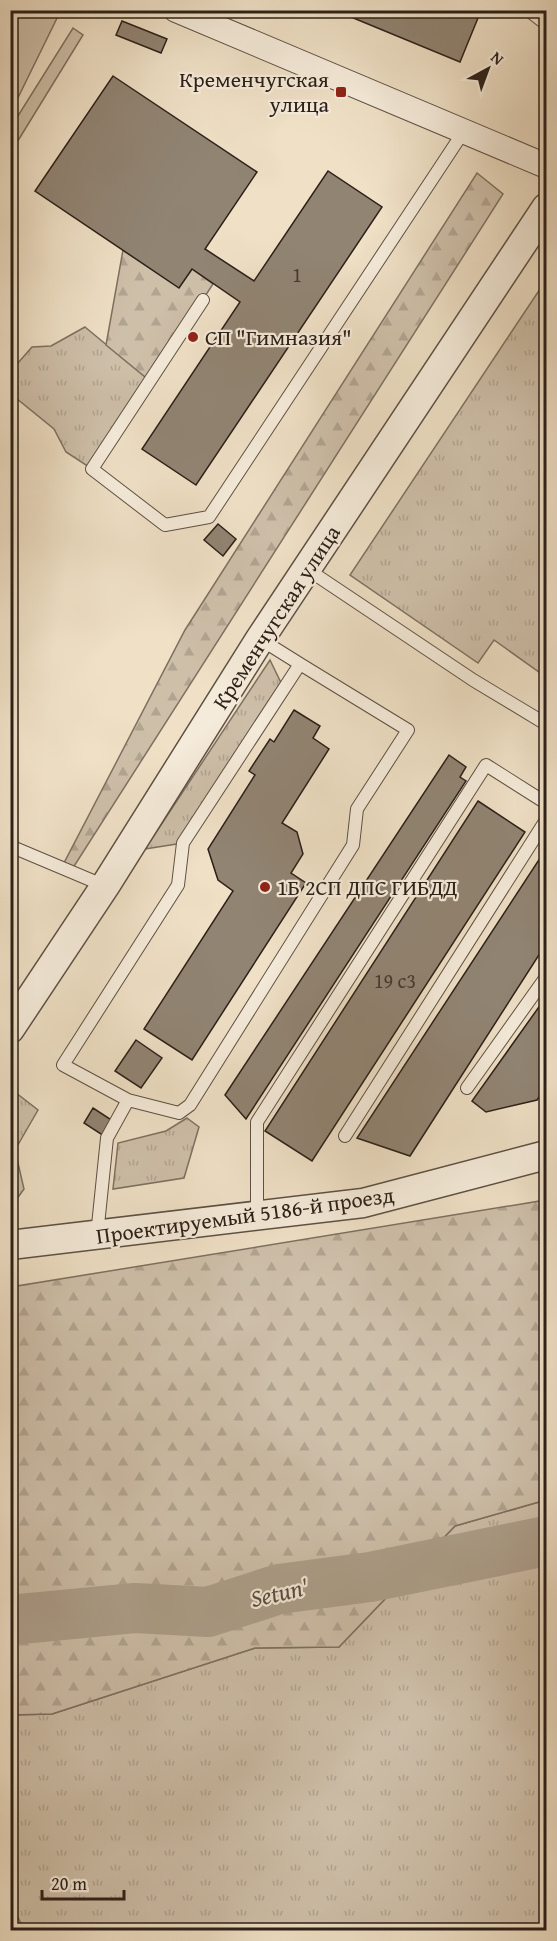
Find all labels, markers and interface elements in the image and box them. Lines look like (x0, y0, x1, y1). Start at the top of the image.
north arrow (458, 39, 518, 99)
text: N (486, 45, 510, 70)
place label: Кременчугская улица (179, 63, 330, 120)
marker: Кременчугская улица (334, 85, 348, 99)
house number: 1 (292, 260, 302, 289)
place label: СП "Гимназия" (205, 321, 352, 353)
marker: СП "Гимназия" (186, 330, 200, 344)
street label: Кременчугская улица (204, 518, 348, 715)
place label: 1Б 2СП ДПС ГИБДД (277, 871, 458, 903)
marker: 1Б 2СП ДПС ГИБДД (258, 880, 272, 894)
house number: 19 с3 (374, 966, 416, 995)
street label: Проектируемый 5186-й проезд (94, 1178, 396, 1252)
water label: Setun' (247, 1569, 312, 1616)
scale bar (42, 1863, 124, 1901)
text: 20 m (51, 1870, 87, 1897)

